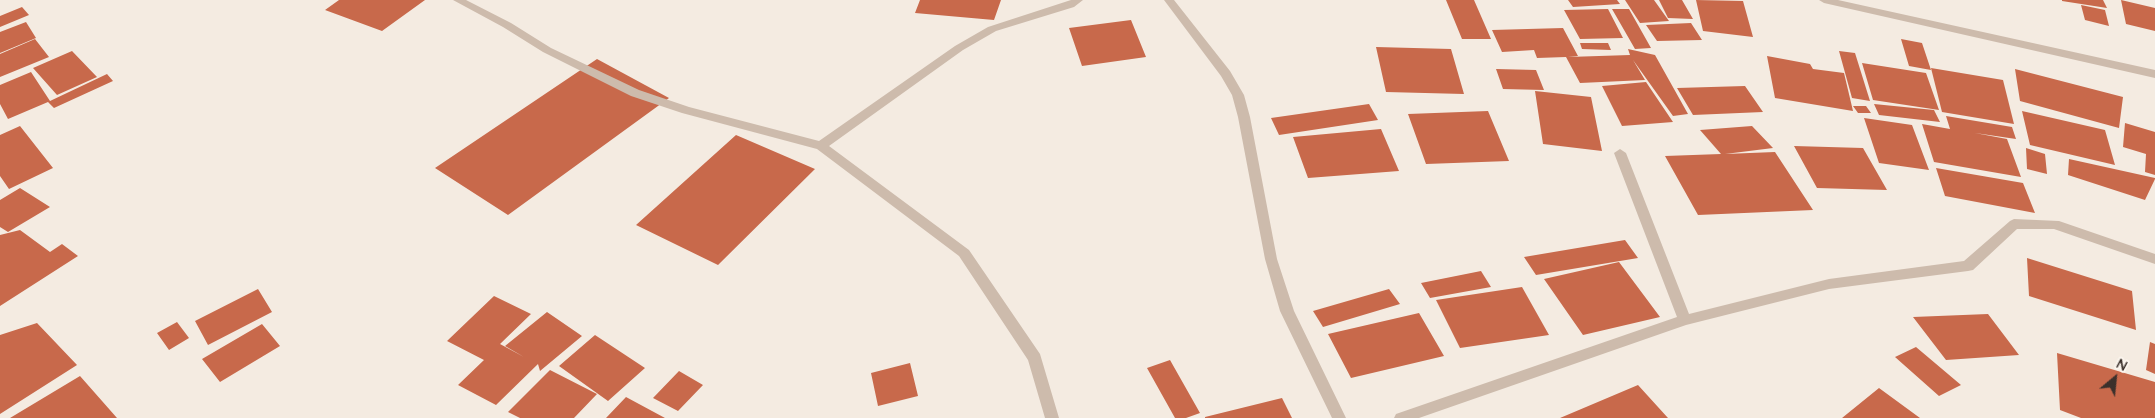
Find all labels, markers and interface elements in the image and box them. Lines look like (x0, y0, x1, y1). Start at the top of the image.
north arrow (2090, 353, 2140, 403)
text: N (2113, 354, 2131, 375)

